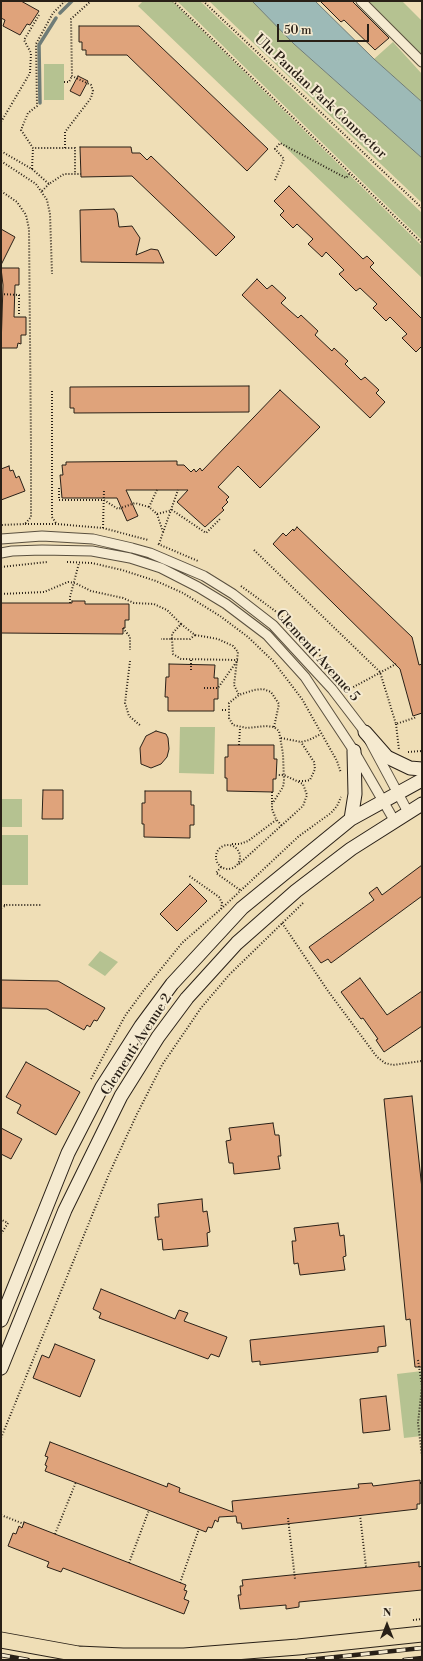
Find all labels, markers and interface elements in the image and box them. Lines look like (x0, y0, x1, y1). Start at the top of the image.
scale bar (279, 16, 371, 42)
text: 50 m (284, 23, 312, 38)
street label: Ulu Pandan Park Connector (250, 31, 390, 163)
street label: Clementi Avenue 5 (271, 607, 363, 705)
street label: Clementi Avenue 2 (98, 991, 176, 1099)
north arrow (367, 1605, 407, 1645)
text: N (383, 1606, 391, 1620)

